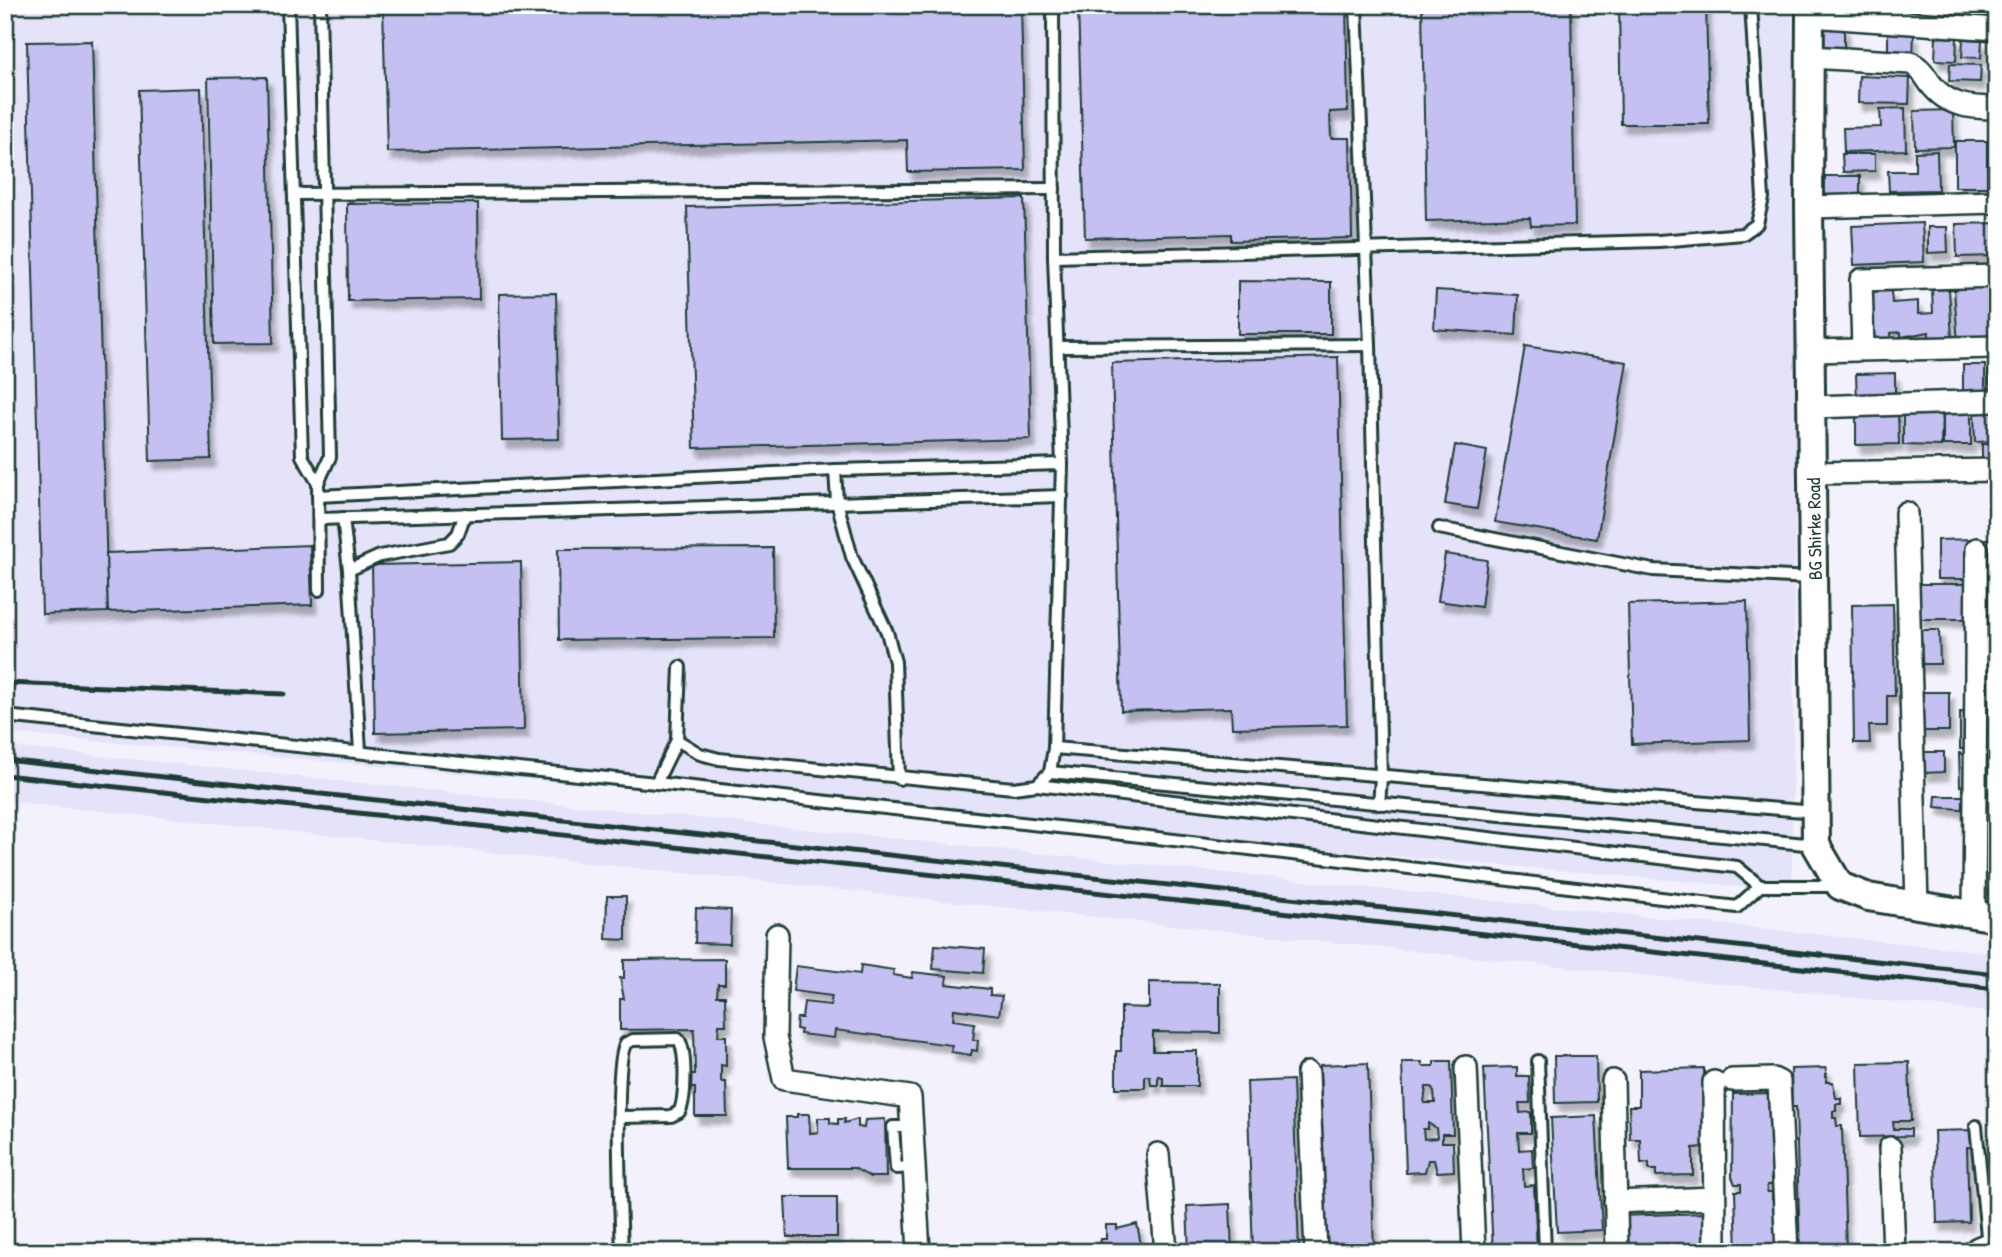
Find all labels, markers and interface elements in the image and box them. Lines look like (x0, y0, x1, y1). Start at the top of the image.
street label: BG Shirke Road (1800, 477, 1828, 580)

